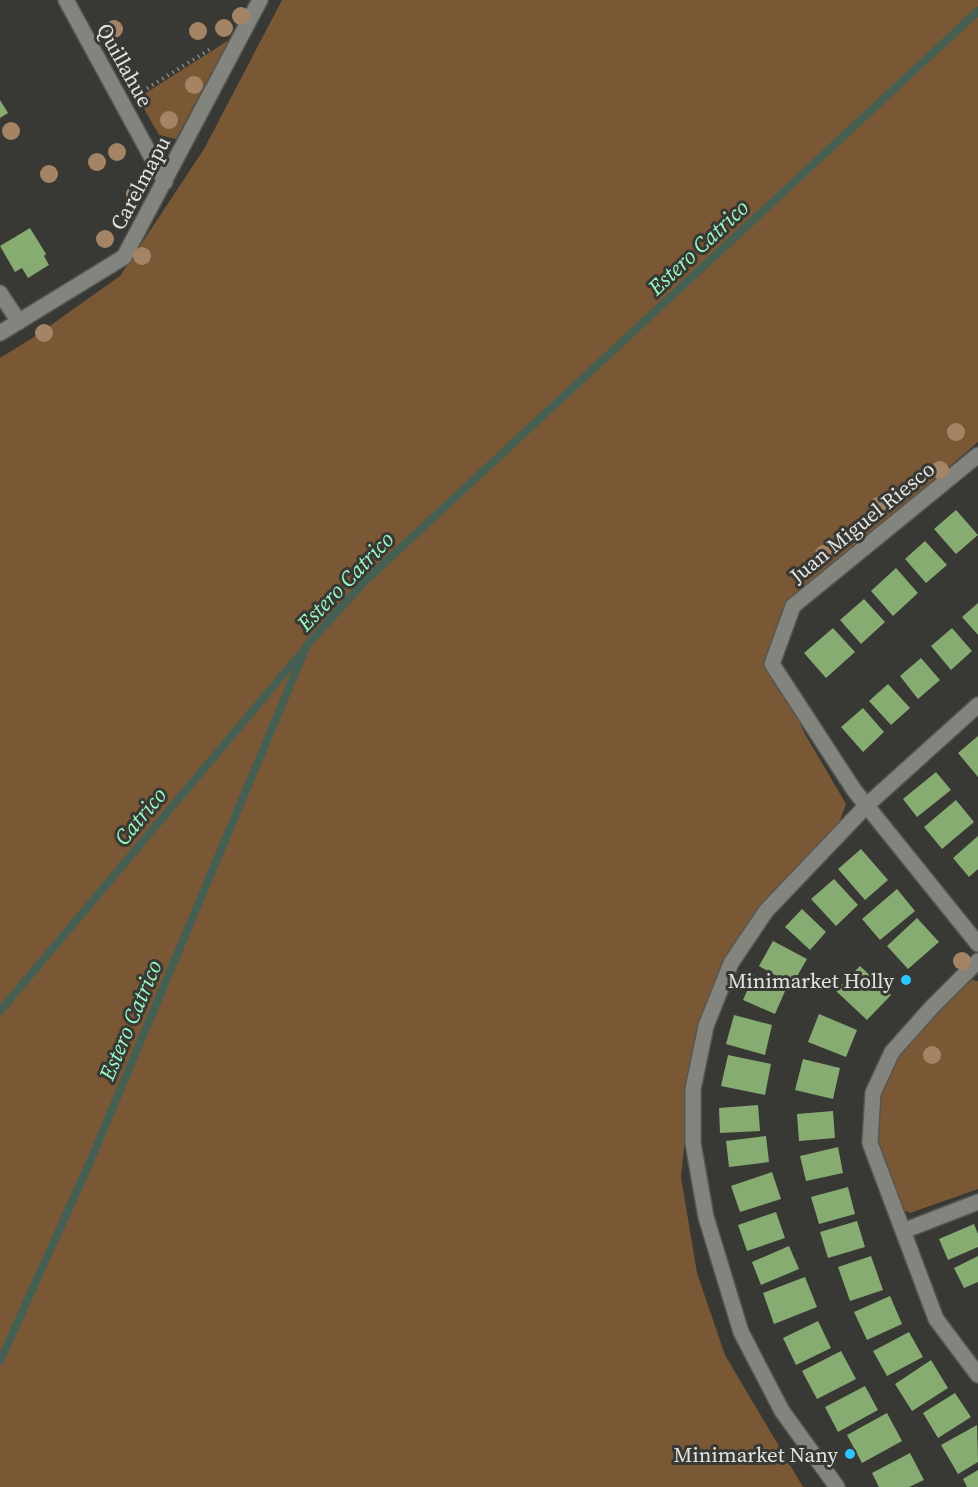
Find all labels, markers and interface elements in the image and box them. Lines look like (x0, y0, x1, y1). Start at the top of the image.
street label: Quillahue (90, 18, 160, 112)
street label: Carelmapu (103, 131, 177, 235)
water label: Estero Catrico (640, 192, 755, 302)
street label: Juan Miguel Riesco (783, 454, 941, 590)
water label: Estero Catrico (289, 524, 400, 638)
water label: Catrico (107, 781, 173, 851)
water label: Estero Catrico (91, 955, 169, 1086)
place label: Minimarket Holly (728, 966, 894, 995)
marker: Minimarket Holly (899, 973, 913, 987)
place label: Minimarket Nany (674, 1440, 838, 1469)
marker: Minimarket Nany (843, 1447, 857, 1461)

